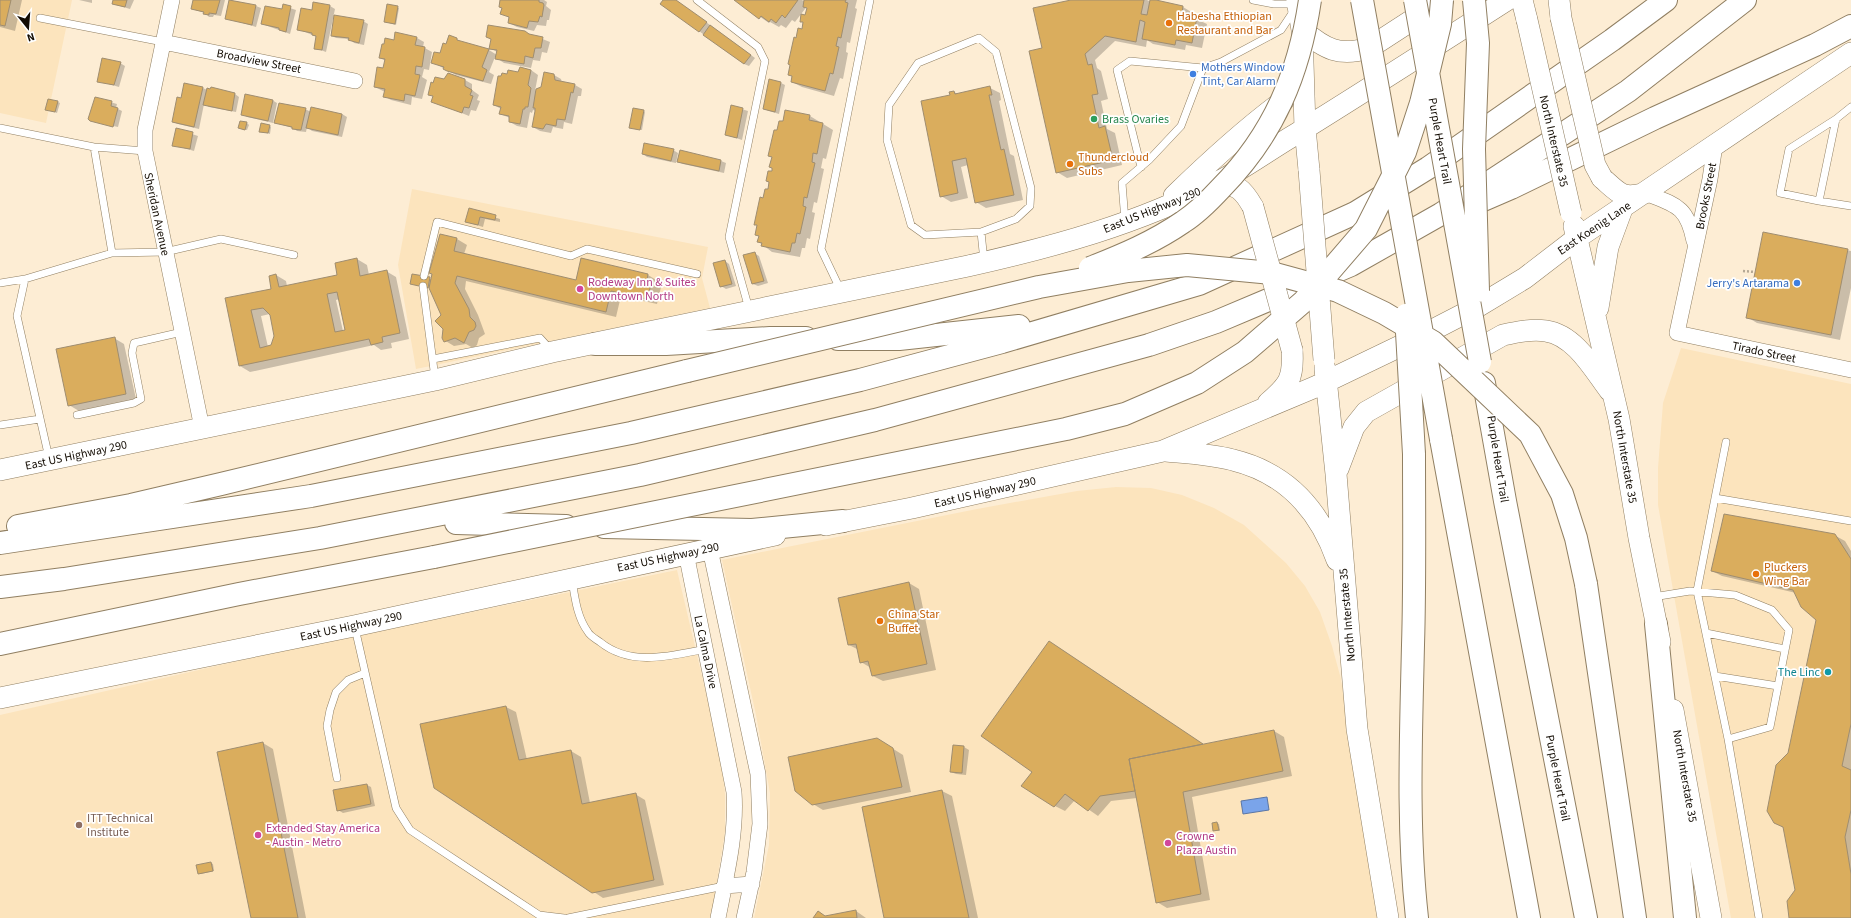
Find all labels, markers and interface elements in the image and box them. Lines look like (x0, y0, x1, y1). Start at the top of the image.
north arrow (8, 8, 48, 48)
place label: Habesha Ethiopian Restaurant and Bar (1177, 8, 1274, 39)
marker: Habesha Ethiopian Restaurant and Bar (1164, 18, 1174, 28)
text: N (25, 29, 36, 45)
street label: Broadview Street (215, 45, 303, 78)
place label: Mothers Window Tint, Car Alarm (1201, 59, 1285, 90)
marker: Mothers Window Tint, Car Alarm (1188, 69, 1198, 79)
street label: North Interstate 35 (1535, 94, 1572, 189)
street label: Purple Heart Trail (1424, 96, 1455, 186)
place label: Brass Ovaries (1102, 111, 1169, 128)
marker: Brass Ovaries (1089, 114, 1099, 124)
place label: Thundercloud Subs (1078, 149, 1149, 180)
marker: Thundercloud Subs (1065, 159, 1075, 169)
street label: Brooks Street (1692, 161, 1721, 231)
street label: Sheridan Avenue (139, 171, 174, 257)
street label: East US Highway 290 (1101, 183, 1204, 238)
street label: East Koenig Lane (1554, 197, 1634, 259)
place label: Rodeway Inn & Suites Downtown North (588, 274, 696, 305)
place label: Jerry's Artarama (1706, 275, 1789, 292)
marker: Jerry's Artarama (1792, 278, 1802, 288)
marker: Rodeway Inn & Suites Downtown North (575, 284, 585, 294)
street label: Tirado Street (1730, 337, 1797, 368)
street label: North Interstate 35 (1608, 409, 1641, 505)
street label: Purple Heart Trail (1482, 414, 1513, 504)
street label: East US Highway 290 (24, 436, 129, 475)
street label: East US Highway 290 (933, 473, 1038, 512)
street label: East US Highway 290 (616, 538, 721, 577)
place label: Pluckers Wing Bar (1764, 559, 1810, 590)
street label: North Interstate 35 (1335, 567, 1360, 662)
marker: Pluckers Wing Bar (1751, 569, 1761, 579)
place label: China Star Buffet (888, 606, 940, 637)
street label: East US Highway 290 (299, 607, 404, 646)
street label: La Calma Drive (689, 614, 722, 690)
marker: China Star Buffet (875, 616, 885, 626)
place label: The Linc (1778, 664, 1821, 681)
marker: The Linc (1823, 667, 1833, 677)
street label: North Interstate 35 (1668, 728, 1701, 824)
street label: Purple Heart Trail (1541, 733, 1574, 823)
place label: ITT Technical Institute (87, 810, 153, 841)
marker: ITT Technical Institute (74, 820, 84, 830)
place label: Extended Stay America - Austin - Metro (266, 820, 380, 851)
place label: Crowne Plaza Austin (1176, 828, 1237, 859)
marker: Extended Stay America - Austin - Metro (253, 830, 263, 840)
marker: Crowne Plaza Austin (1163, 838, 1173, 848)

